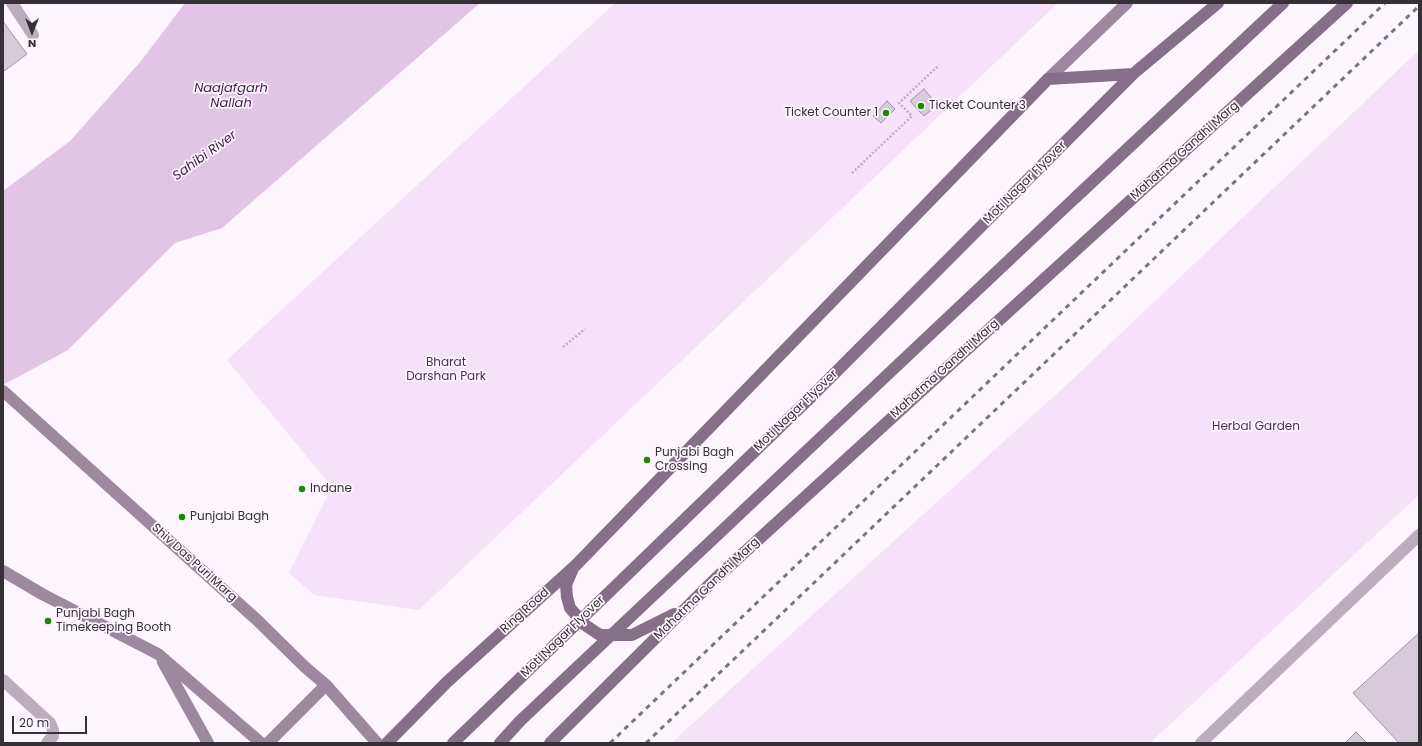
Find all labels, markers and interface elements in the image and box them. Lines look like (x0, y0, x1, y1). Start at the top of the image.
north arrow (12, 12, 52, 52)
text: N (28, 36, 36, 52)
water label: Naajafgarh Nallah (194, 81, 268, 112)
place label: Ticket Counter 3 (929, 99, 1026, 113)
street label: Mahatma Gandhi Marg (1128, 99, 1242, 203)
marker: Ticket Counter 3 (916, 101, 926, 111)
place label: Ticket Counter 1 (784, 106, 878, 120)
marker: Ticket Counter 1 (881, 108, 891, 118)
water label: Sahibi River (170, 128, 240, 184)
street label: Moti Nagar Flyover (981, 139, 1069, 227)
street label: Mahatma Gandhi Marg (888, 317, 1002, 421)
park label: Bharat Darshan Park (406, 356, 486, 384)
street label: Moti Nagar Flyover (751, 367, 841, 455)
park label: Herbal Garden (1212, 420, 1300, 434)
place label: Punjabi Bagh Crossing (655, 446, 734, 474)
marker: Punjabi Bagh Crossing (642, 455, 652, 465)
place label: Indane (310, 482, 352, 496)
marker: Indane (297, 484, 307, 494)
place label: Punjabi Bagh (190, 510, 269, 524)
marker: Punjabi Bagh (177, 512, 187, 522)
street label: Shiv Das Puri Marg (148, 521, 240, 605)
street label: Mahatma Gandhi Marg (652, 535, 762, 643)
street label: Ring Road (498, 585, 552, 637)
street label: Moti Nagar Flyover (518, 593, 608, 681)
place label: Punjabi Bagh Timekeeping Booth (56, 607, 171, 635)
marker: Punjabi Bagh Timekeeping Booth (43, 616, 53, 626)
scale bar (14, 708, 89, 734)
text: 20 m (19, 714, 49, 731)

